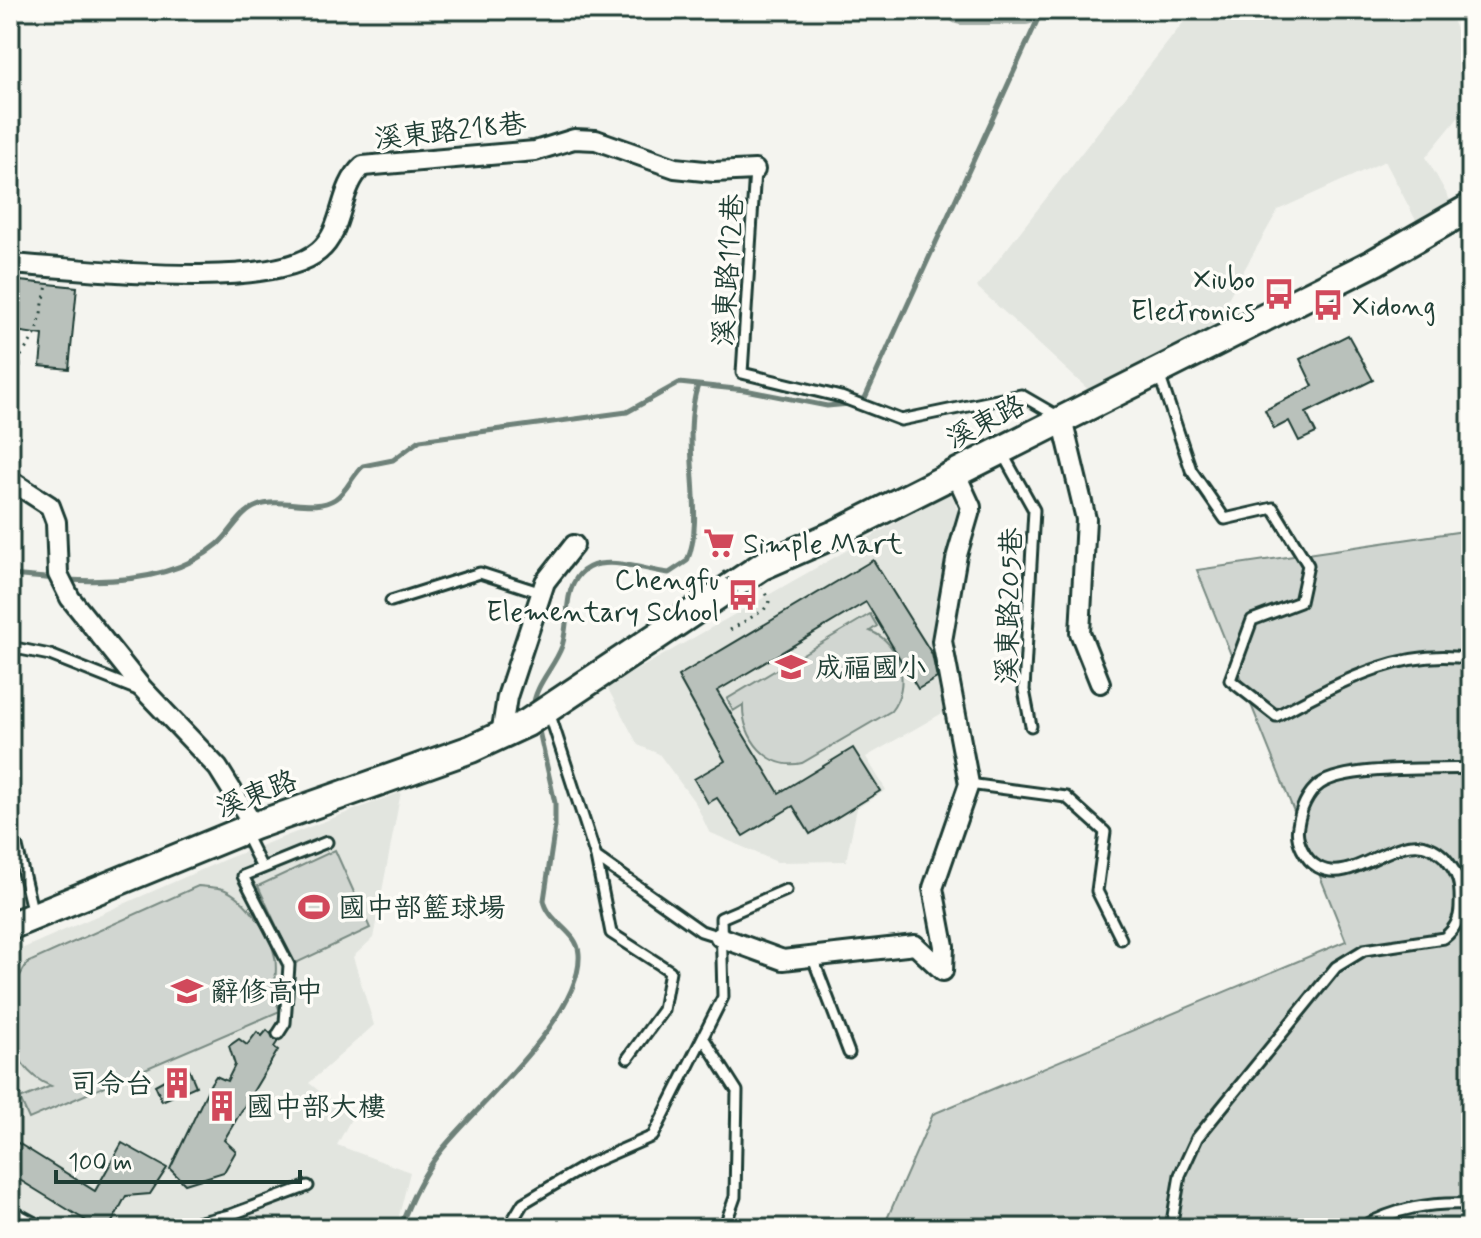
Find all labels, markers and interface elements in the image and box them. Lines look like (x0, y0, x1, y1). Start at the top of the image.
street label: 溪東路218巷 (372, 106, 529, 159)
street label: 溪東路112巷 (706, 191, 753, 348)
place label: Xiubo Electronics (1131, 262, 1255, 331)
bus stop icon: Xiubo Electronics (1262, 277, 1296, 311)
bus stop icon: Xidong (1311, 288, 1345, 322)
place label: Xidong (1352, 289, 1436, 326)
street label: 溪東路 (940, 388, 1032, 459)
supermarket icon: Simple Mart (702, 526, 736, 560)
street label: 溪東路205巷 (989, 526, 1032, 685)
place label: Simple Mart (743, 527, 903, 564)
place label: Chengfu Elementary School (486, 563, 719, 632)
bus stop icon: Chengfu Elementary School (726, 578, 760, 612)
school or university icon: 成福國小 (774, 650, 808, 684)
place label: 成福國小 (815, 651, 927, 688)
street label: 溪東路 (211, 763, 303, 828)
sports icon: 國中部籃球場 (297, 890, 331, 924)
place label: 國中部籃球場 (338, 891, 506, 928)
school or university icon: 辭修高中 (170, 974, 204, 1008)
place label: 辭修高中 (211, 975, 323, 1012)
building icon: 司令台 (160, 1066, 194, 1100)
place label: 司令台 (69, 1067, 153, 1104)
building icon: 國中部大樓 (205, 1089, 239, 1123)
place label: 國中部大樓 (246, 1090, 386, 1127)
scale bar (56, 1134, 300, 1184)
text: 100 m (68, 1148, 132, 1179)

